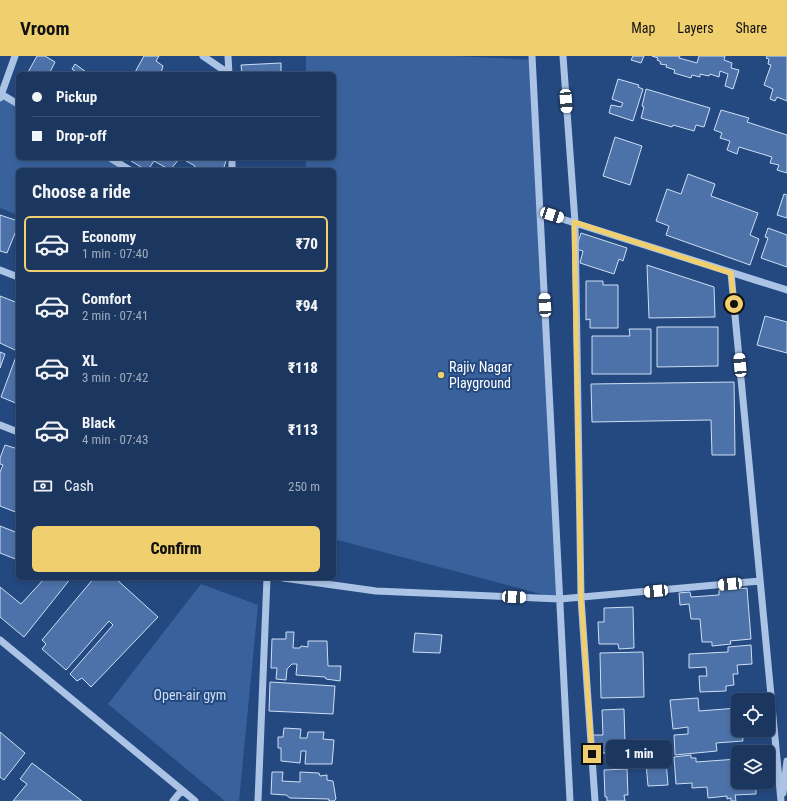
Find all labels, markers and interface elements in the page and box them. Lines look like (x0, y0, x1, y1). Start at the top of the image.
text: Vroom (20, 17, 70, 40)
text: Map (631, 20, 655, 36)
text: Layers (677, 20, 714, 36)
text: Share (736, 20, 767, 36)
text: Pickup (56, 88, 97, 106)
car (559, 89, 573, 113)
text: Drop-off (56, 127, 107, 145)
text: Choose a ride (32, 181, 131, 202)
car (539, 206, 565, 224)
icon: car (34, 226, 70, 262)
text: Economy (82, 228, 136, 246)
text: ₹70 (296, 235, 318, 253)
text: 1 min · 07:40 (82, 246, 148, 261)
icon: car (34, 288, 70, 324)
text: Comfort (82, 290, 131, 308)
car (538, 293, 552, 317)
route start (725, 295, 743, 313)
text: ₹94 (296, 297, 318, 315)
text: 2 min · 07:41 (82, 308, 148, 323)
icon: car (34, 350, 70, 386)
text: XL (82, 352, 98, 370)
car (733, 353, 747, 377)
text: ₹118 (288, 359, 318, 377)
place label: Rajiv Nagar Playground (449, 359, 512, 391)
text: 3 min · 07:42 (82, 370, 148, 385)
marker: Rajiv Nagar Playground (436, 370, 446, 380)
icon: car (34, 412, 70, 448)
text: Black (82, 414, 115, 432)
text: ₹113 (288, 421, 318, 439)
text: 4 min · 07:43 (82, 432, 148, 447)
icon: cash (32, 475, 54, 497)
text: Cash (64, 477, 94, 495)
text: 250 m (288, 479, 320, 494)
button: Confirm (32, 526, 320, 572)
car (718, 577, 742, 591)
car (644, 584, 668, 598)
car (502, 590, 526, 604)
park label: Open-air gym (154, 687, 226, 703)
map controls (731, 693, 775, 789)
button: locate (731, 693, 775, 737)
callout: 1 min (606, 740, 672, 768)
route end (583, 745, 601, 763)
button: layers (731, 745, 775, 789)
text: 1 min (625, 746, 653, 761)

